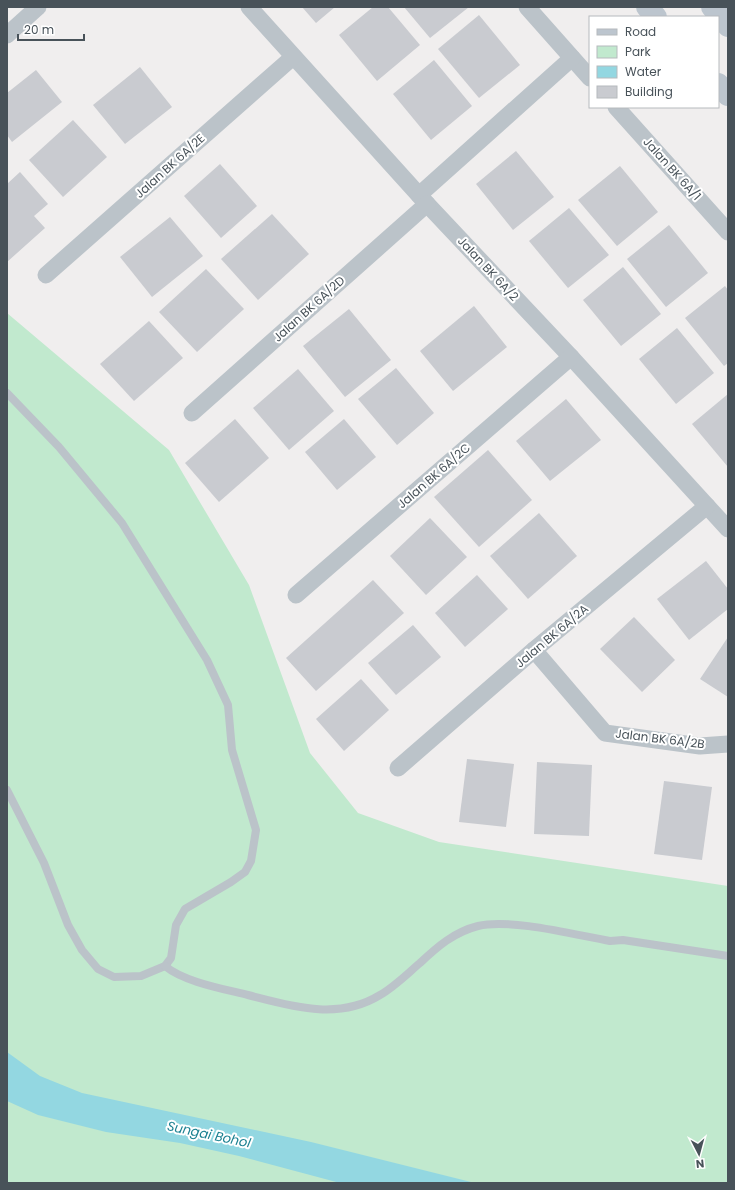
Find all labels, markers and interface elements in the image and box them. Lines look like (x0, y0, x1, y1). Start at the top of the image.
scale bar (18, 16, 84, 42)
legend (589, 16, 719, 108)
text: 20 m (24, 21, 54, 38)
text: Road (625, 23, 656, 40)
text: Park (625, 43, 652, 60)
text: Water (625, 63, 662, 80)
text: Building (625, 83, 673, 100)
street label: Jalan BK 6A/2E (131, 130, 208, 202)
street label: Jalan BK 6A/1 (639, 133, 705, 204)
street label: Jalan BK 6A/2 (454, 233, 523, 305)
street label: Jalan BK 6A/2D (269, 272, 348, 345)
street label: Jalan BK 6A/2C (393, 439, 474, 512)
street label: Jalan BK 6A/2A (512, 600, 592, 671)
street label: Jalan BK 6A/2B (614, 725, 706, 752)
water label: Sungai Bohol (165, 1116, 253, 1153)
north arrow (679, 1134, 719, 1174)
text: N (695, 1156, 705, 1172)

